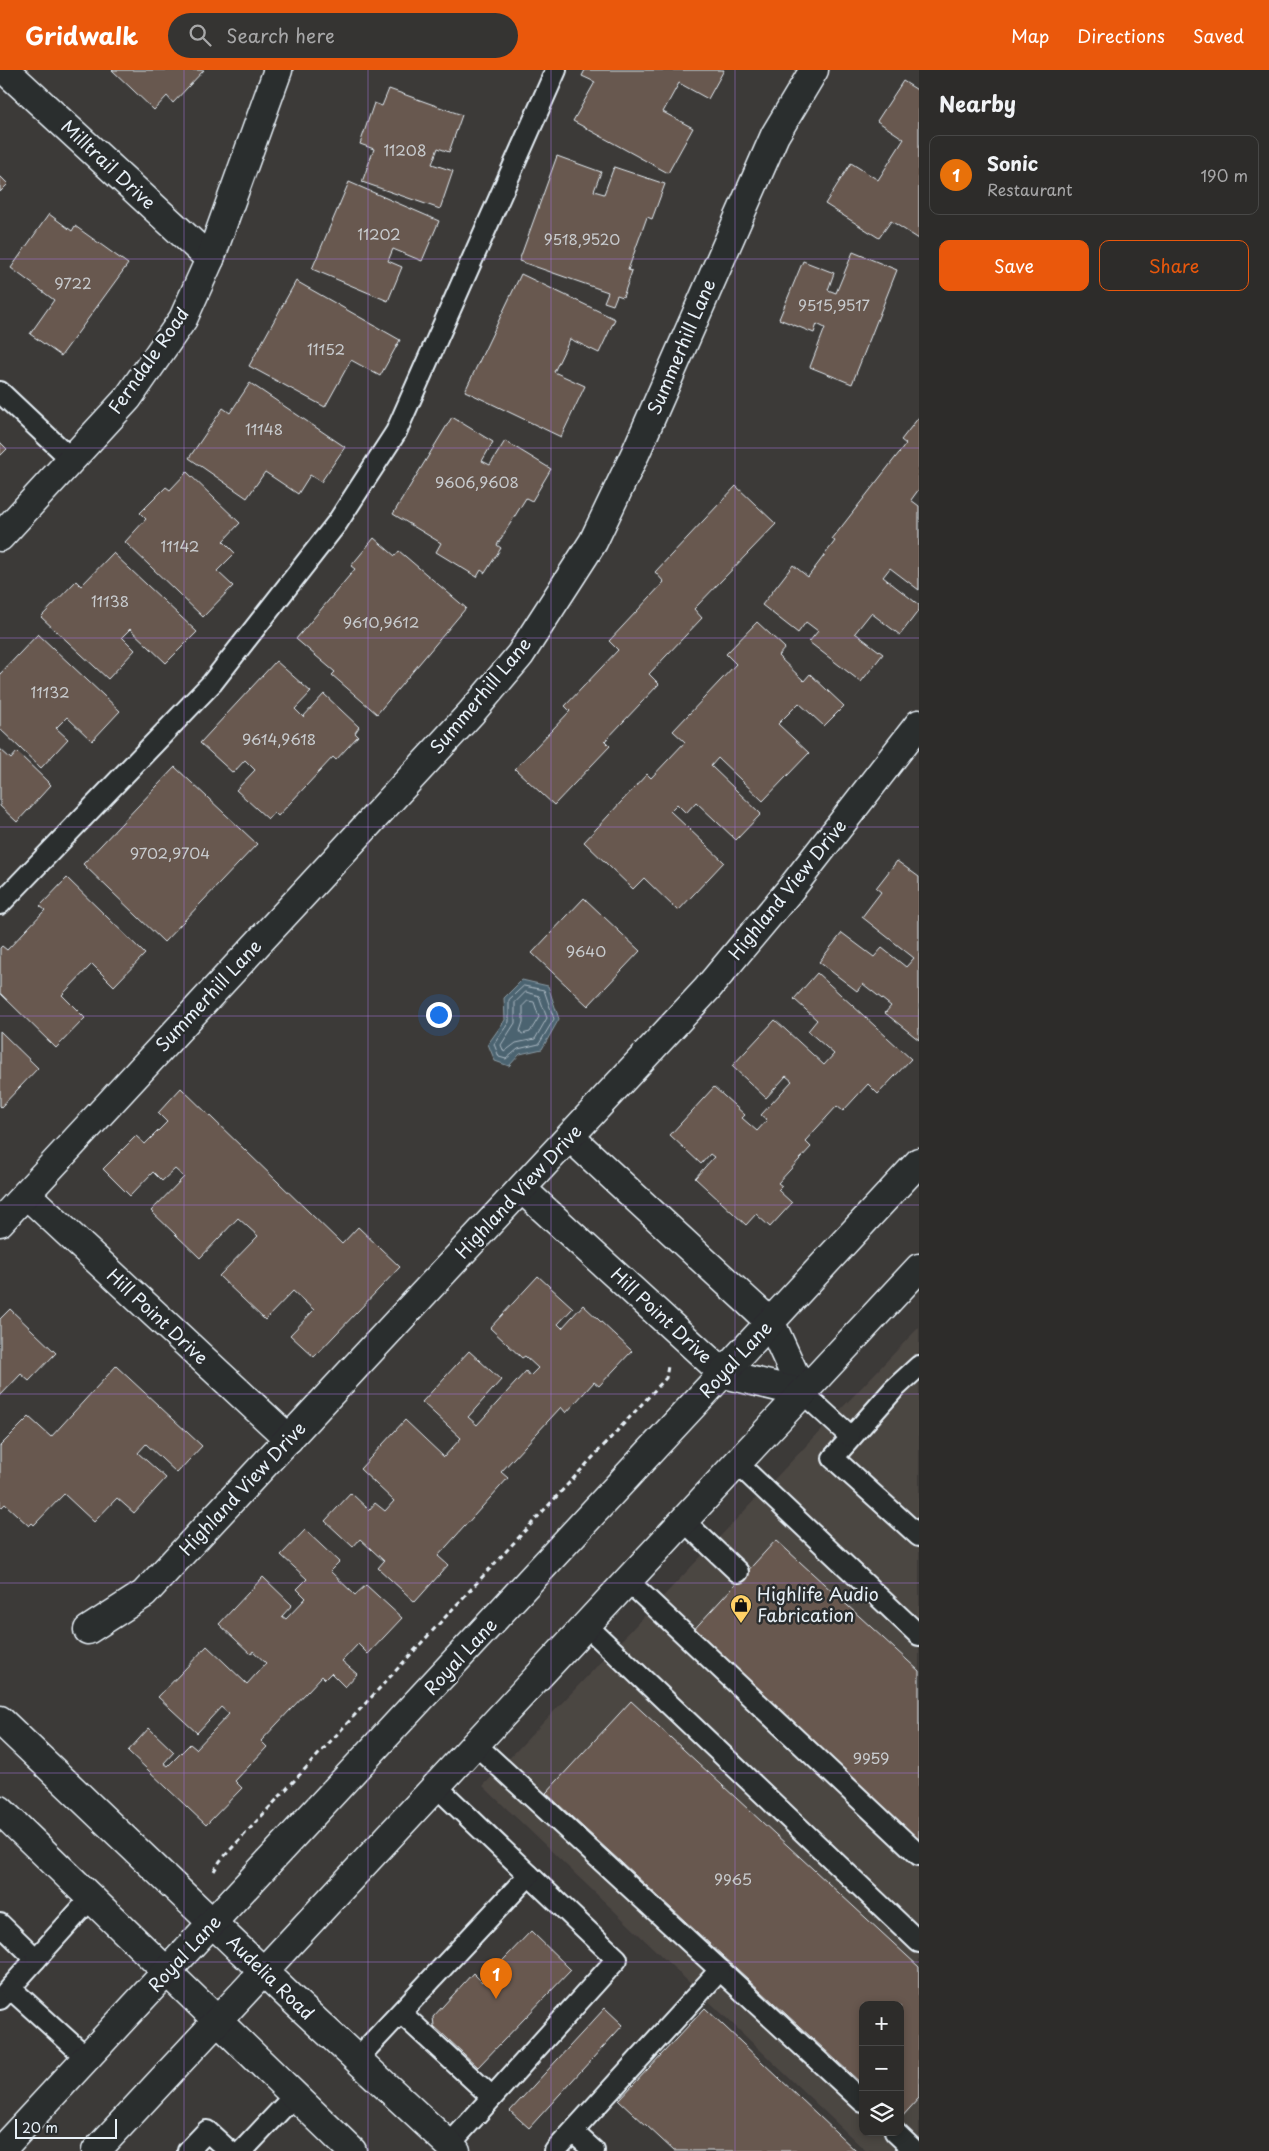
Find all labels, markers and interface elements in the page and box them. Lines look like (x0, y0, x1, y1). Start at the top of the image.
search box (168, 13, 518, 58)
text: Gridwalk (25, 17, 138, 53)
icon: search (186, 21, 214, 49)
text: Search here (226, 21, 335, 49)
text: Map (1011, 22, 1049, 49)
text: Directions (1077, 22, 1165, 49)
text: Saved (1193, 22, 1244, 49)
text: Nearby (939, 87, 1016, 119)
street label: Milltrail Drive (56, 113, 162, 215)
house number: 11208 (383, 138, 427, 161)
text: Sonic (987, 149, 1038, 177)
text: 1 (952, 163, 960, 187)
text: 190 m (1200, 163, 1248, 187)
text: Restaurant (987, 177, 1073, 201)
house number: 11202 (357, 222, 401, 245)
house number: 9518,9520 (544, 227, 620, 250)
button: Save (939, 240, 1089, 291)
button: Share (1099, 240, 1249, 291)
house number: 9722 (54, 271, 92, 294)
street label: Summerhill Lane (640, 274, 721, 419)
house number: 9515,9517 (798, 293, 871, 316)
street label: Ferndale Road (101, 301, 195, 419)
house number: 11152 (307, 337, 345, 360)
house number: 11148 (245, 417, 283, 440)
house number: 9606,9608 (435, 470, 519, 493)
house number: 11142 (161, 534, 199, 557)
house number: 11138 (91, 589, 129, 612)
house number: 9610,9612 (343, 610, 419, 633)
street label: Summerhill Lane (423, 631, 537, 759)
house number: 11132 (30, 680, 70, 703)
house number: 9614,9618 (242, 727, 316, 750)
street label: Highland View Drive (721, 813, 852, 965)
house number: 9702,9704 (130, 841, 210, 864)
street label: Summerhill Lane (148, 933, 267, 1057)
house number: 9640 (566, 939, 606, 962)
your location (426, 1002, 452, 1028)
street label: Highland View Drive (449, 1118, 587, 1264)
street label: Hill Point Drive (605, 1261, 719, 1369)
street label: Hill Point Drive (101, 1262, 215, 1370)
street label: Royal Lane (692, 1314, 778, 1404)
street label: Highland View Drive (173, 1415, 311, 1561)
place label: Highlife Audio Fabrication (757, 1580, 879, 1628)
shop icon: Highlife Audio Fabrication (729, 1593, 753, 1624)
street label: Royal Lane (417, 1611, 503, 1701)
house number: 9959 (853, 1746, 889, 1769)
house number: 9965 (714, 1867, 752, 1890)
street label: Royal Lane (141, 1908, 227, 1998)
street label: Audelia Road (221, 1928, 321, 2026)
pin: 1 (480, 1958, 512, 1999)
map controls (859, 2001, 904, 2136)
button: + (859, 2001, 904, 2046)
button: − (859, 2046, 904, 2091)
button: layers (859, 2091, 904, 2136)
scale bar (15, 2116, 118, 2139)
text: 20 m (22, 2117, 58, 2138)

